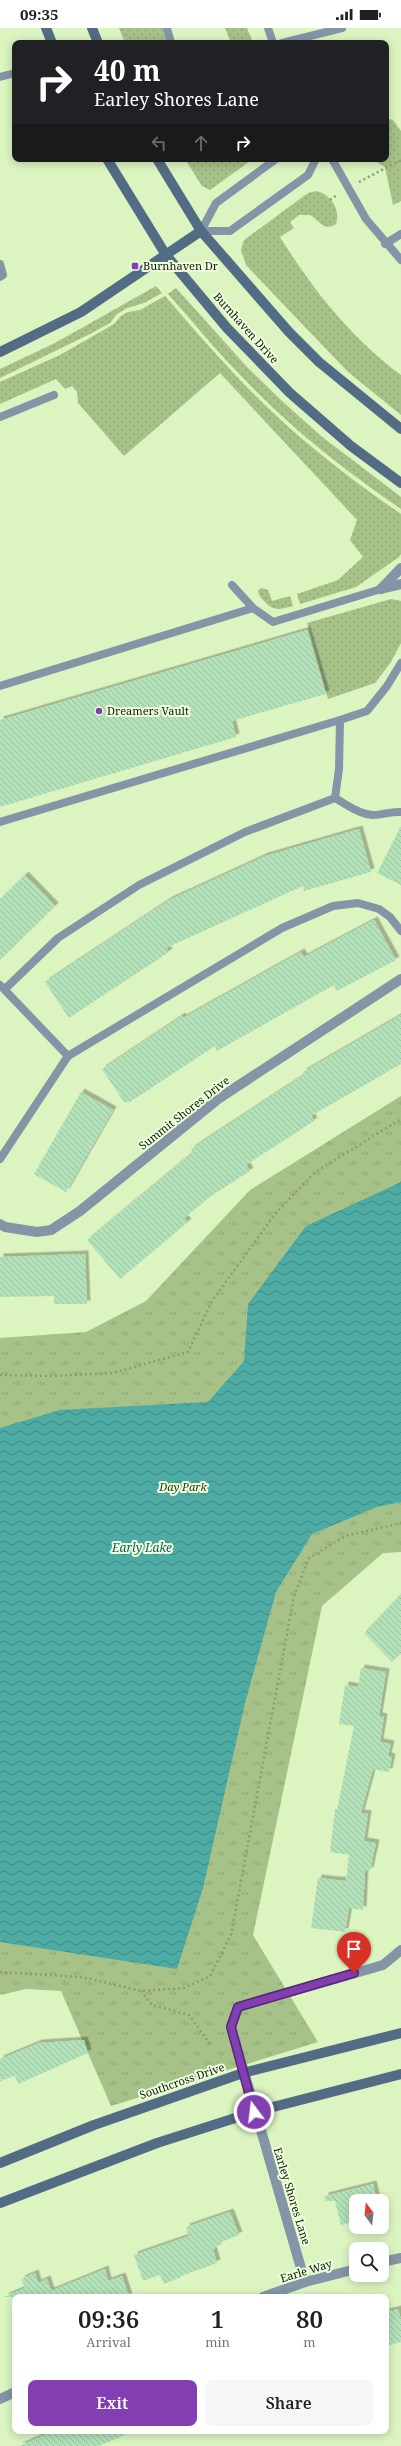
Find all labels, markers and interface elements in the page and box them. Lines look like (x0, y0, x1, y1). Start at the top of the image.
text: 09:35 (20, 4, 58, 24)
text: 40 m (94, 51, 161, 89)
icon: right (28, 56, 80, 108)
text: Earley Shores Lane (94, 87, 259, 111)
icon: left (148, 132, 170, 154)
icon: ahead (190, 132, 212, 154)
icon: right (232, 132, 254, 154)
place label: Burnhaven Dr (143, 258, 219, 273)
marker: Burnhaven Dr (130, 261, 140, 271)
street label: Burnhaven Drive (210, 289, 282, 367)
place label: Dreamers Vault (107, 703, 189, 718)
marker: Dreamers Vault (94, 706, 104, 716)
street label: Summit Shores Drive (135, 1072, 232, 1153)
park label: Day Park (158, 1479, 207, 1494)
water label: Early Lake (111, 1539, 172, 1556)
pin (337, 1932, 371, 1973)
icon: arrive (343, 1938, 365, 1960)
street label: Southcross Drive (137, 2059, 226, 2102)
position arrow (233, 2091, 275, 2133)
street label: Earley Shores Lane (271, 2145, 314, 2246)
north arrow (349, 2194, 389, 2234)
map controls (349, 2194, 389, 2282)
button: search (349, 2242, 389, 2282)
street label: Earle Way (278, 2255, 334, 2285)
text: 09:36 (78, 2302, 139, 2335)
text: 1 (211, 2302, 224, 2335)
text: 80 (296, 2302, 323, 2335)
text: Arrival (86, 2333, 131, 2351)
text: min (205, 2333, 230, 2351)
text: m (303, 2333, 316, 2351)
button: Exit (28, 2380, 197, 2426)
button: Share (205, 2380, 373, 2426)

